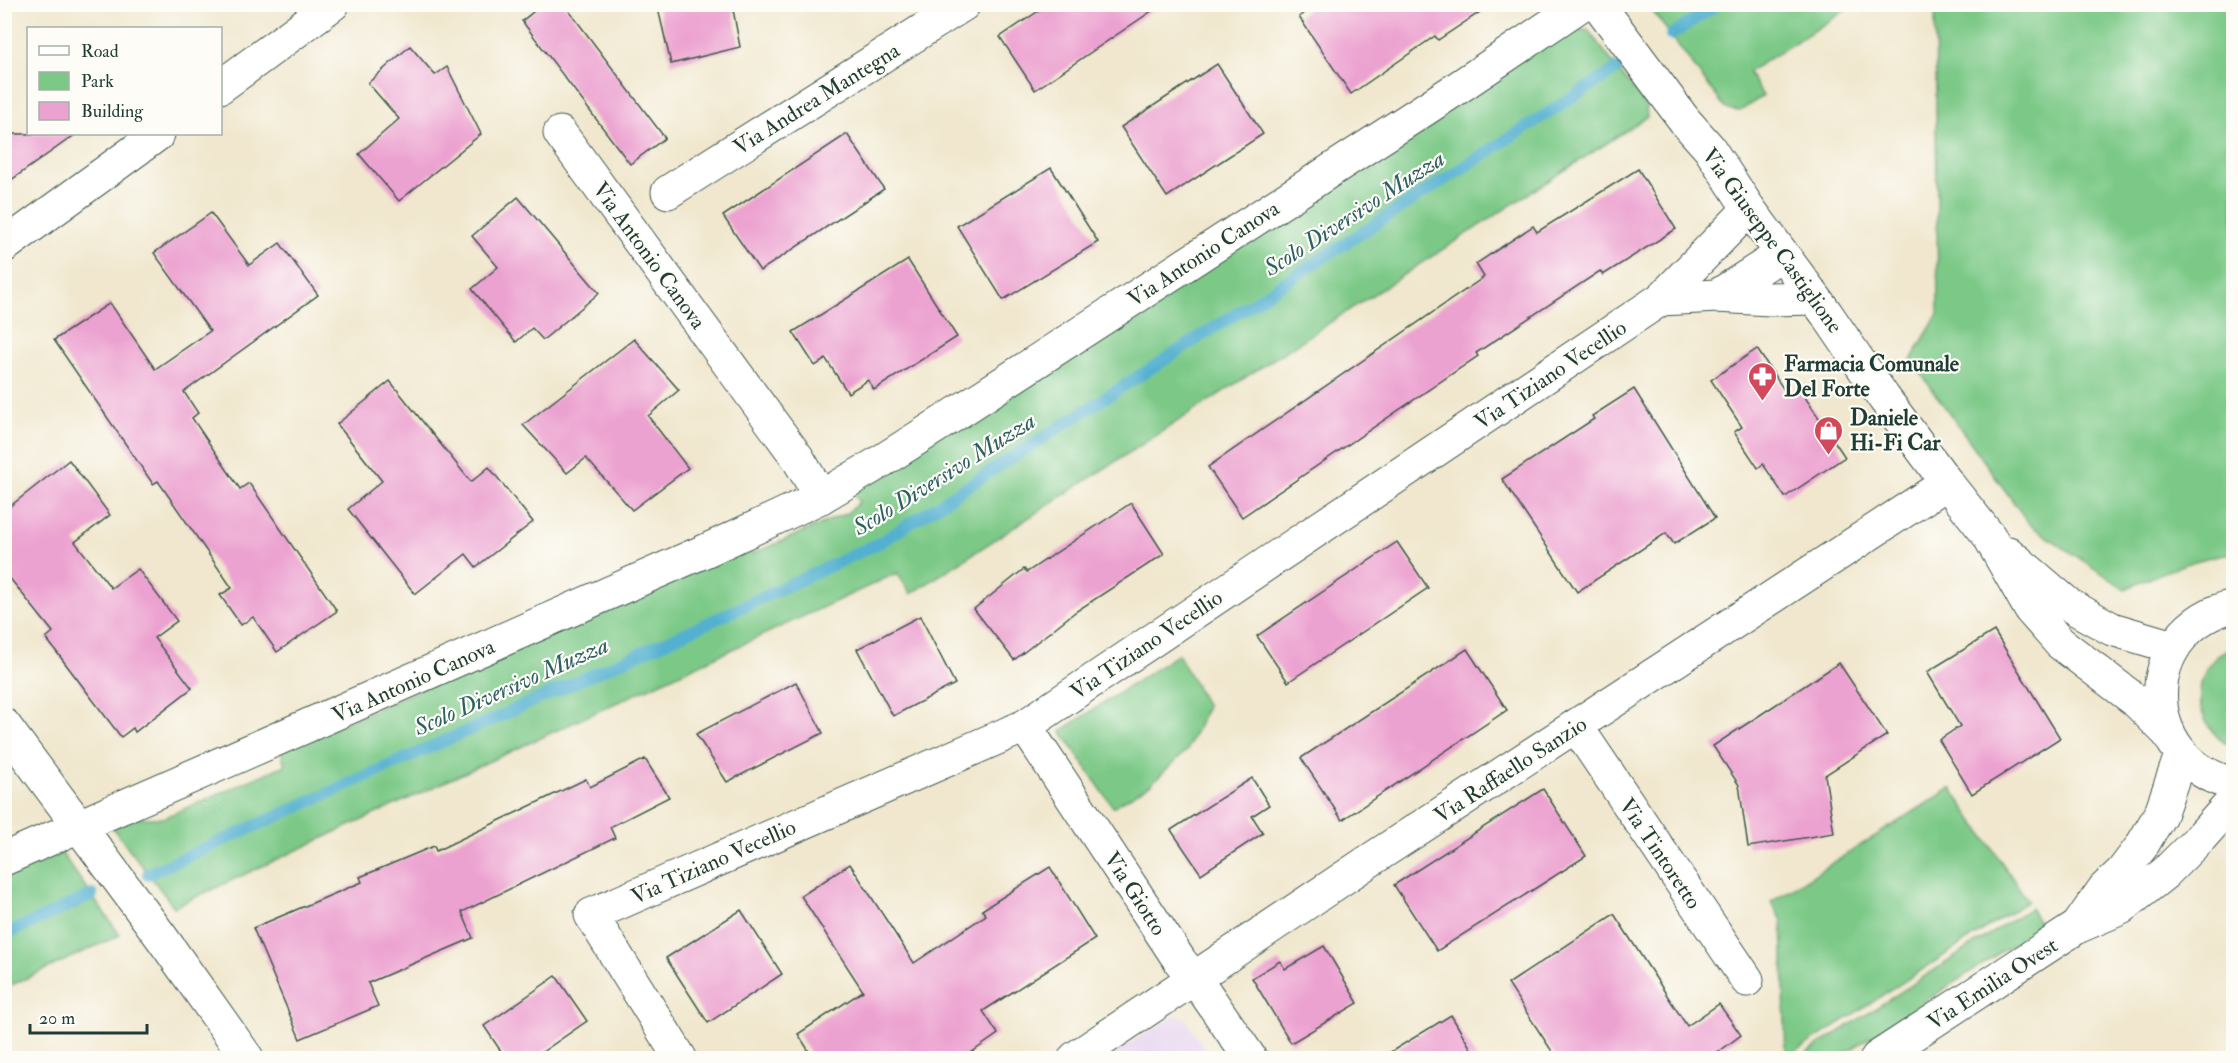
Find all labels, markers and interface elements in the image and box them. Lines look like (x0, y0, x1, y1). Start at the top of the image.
legend (27, 27, 222, 135)
street label: Via Andrea Mantegna (728, 36, 906, 161)
text: Road (81, 40, 119, 63)
text: Park (81, 70, 114, 93)
text: Building (81, 100, 144, 123)
street label: Via Giuseppe Castiglione (1695, 142, 1849, 339)
water label: Scolo Diversivo Muzza (1257, 143, 1451, 284)
street label: Via Antonio Canova (586, 176, 713, 336)
street label: Via Antonio Canova (1122, 194, 1285, 313)
street label: Via Tiziano Vecellio (1469, 314, 1632, 436)
place label: Farmacia Comunale Del Forte (1784, 350, 1960, 403)
pharmacy icon: Farmacia Comunale Del Forte (1747, 360, 1779, 402)
place label: Daniele Hi-Fi Car (1850, 404, 1941, 457)
water label: Scolo Diversivo Muzza (846, 406, 1041, 544)
shop icon: Daniele Hi-Fi Car (1813, 414, 1845, 456)
street label: Via Tiziano Vecellio (1065, 584, 1228, 706)
water label: Scolo Diversivo Muzza (408, 630, 613, 744)
street label: Via Antonio Canova (328, 632, 500, 729)
street label: Via Raffaello Sanzio (1429, 710, 1592, 830)
street label: Via Tintoretto (1613, 793, 1708, 914)
street label: Via Tiziano Vecellio (627, 813, 800, 911)
street label: Via Giotto (1098, 846, 1173, 941)
street label: Via Emilia Ovest (1922, 931, 2063, 1036)
scale bar (30, 997, 147, 1035)
text: 20 m (39, 1007, 75, 1030)

